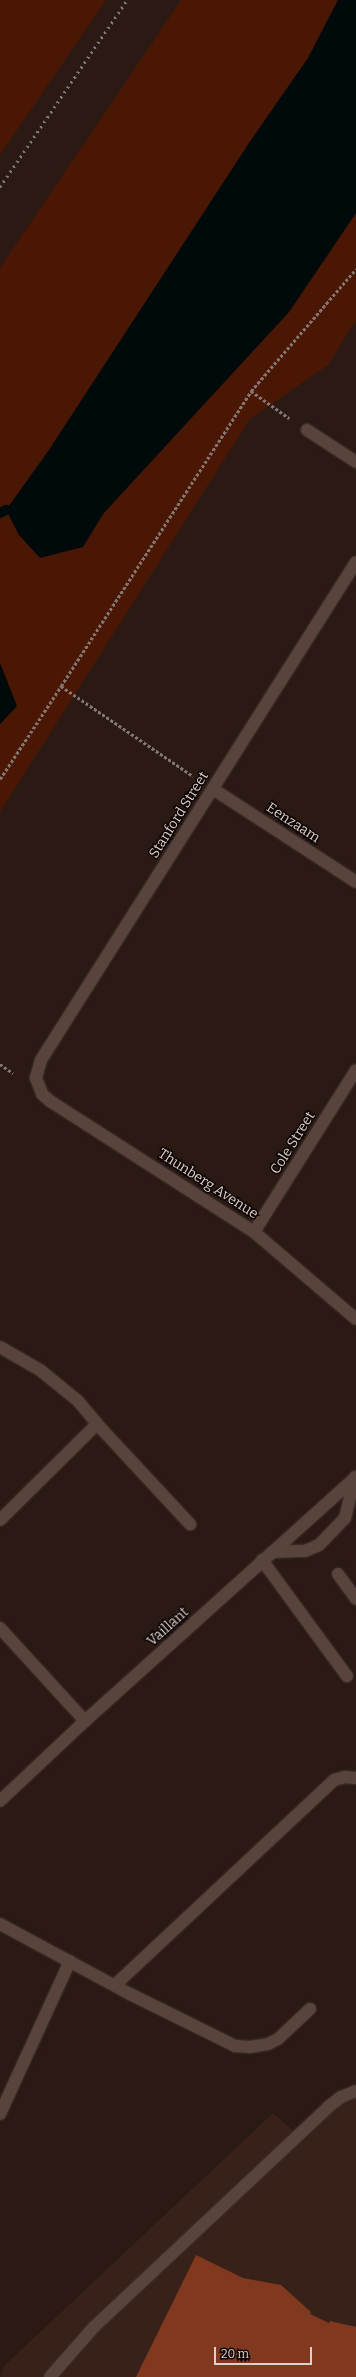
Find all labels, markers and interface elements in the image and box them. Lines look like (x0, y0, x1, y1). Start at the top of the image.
street label: Stanford Street (146, 769, 212, 861)
street label: Eenzaam (263, 800, 323, 846)
street label: Cole Street (267, 1109, 319, 1177)
street label: Thunberg Avenue (155, 1145, 261, 1223)
street label: Vaillant (144, 1604, 192, 1650)
scale bar (216, 2339, 314, 2365)
text: 20 m (221, 2347, 249, 2361)

